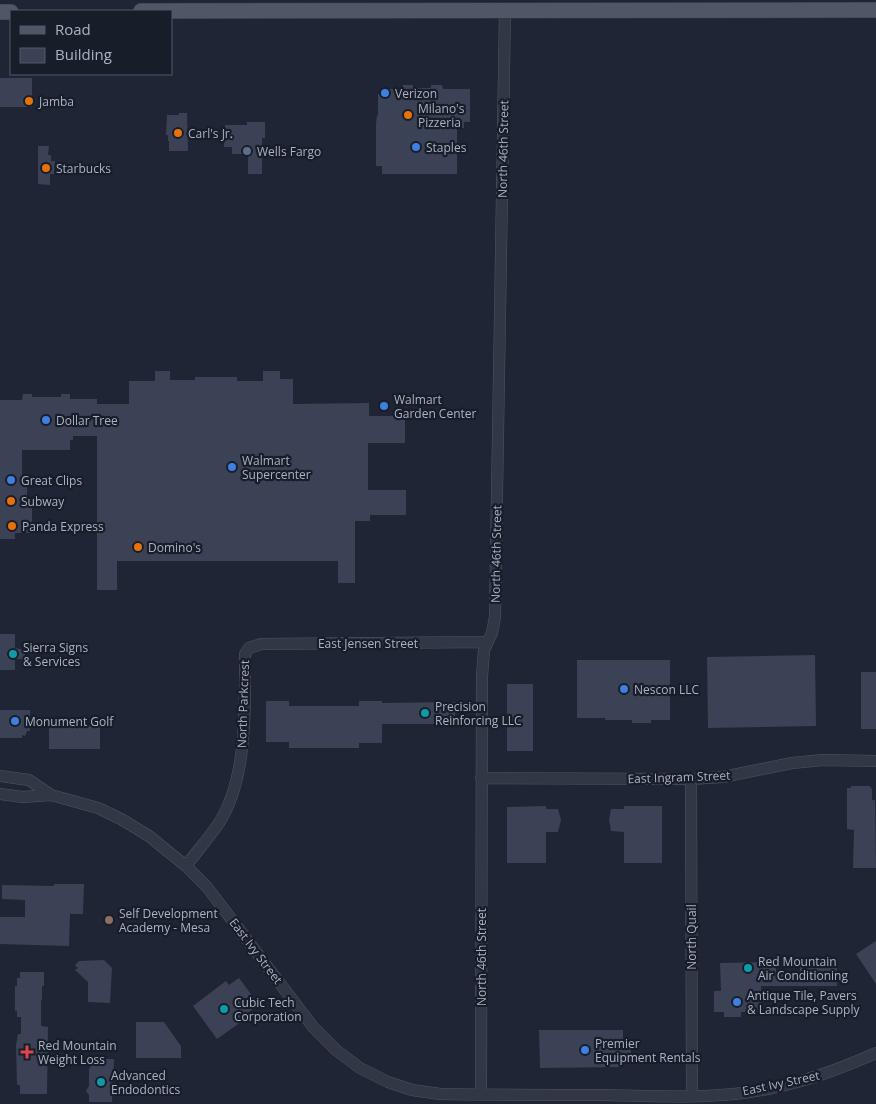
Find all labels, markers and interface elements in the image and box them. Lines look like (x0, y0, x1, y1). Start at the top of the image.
legend (10, 10, 172, 75)
text: Road (55, 19, 91, 39)
text: Building (55, 44, 112, 64)
place label: Verizon (395, 85, 437, 102)
marker: Verizon (379, 87, 391, 99)
place label: Jamba (38, 93, 74, 110)
marker: Jamba (23, 95, 35, 107)
place label: Milano's Pizzeria (418, 100, 465, 131)
street label: North 46th Street (494, 100, 512, 198)
marker: Milano's Pizzeria (402, 109, 414, 121)
place label: Carl's Jr. (188, 125, 233, 142)
marker: Carl's Jr. (172, 127, 184, 139)
place label: Staples (426, 139, 467, 156)
marker: Staples (410, 141, 422, 153)
place label: Wells Fargo (257, 143, 321, 160)
marker: Wells Fargo (241, 145, 253, 157)
place label: Starbucks (56, 160, 111, 177)
marker: Starbucks (40, 162, 52, 174)
place label: Walmart Garden Center (394, 391, 477, 422)
marker: Walmart Garden Center (378, 400, 390, 412)
place label: Dollar Tree (56, 412, 118, 429)
marker: Dollar Tree (40, 414, 52, 426)
place label: Walmart Supercenter (242, 452, 311, 483)
marker: Walmart Supercenter (226, 461, 238, 473)
place label: Great Clips (21, 472, 82, 489)
marker: Great Clips (5, 474, 17, 486)
place label: Subway (21, 493, 65, 510)
marker: Subway (5, 495, 17, 507)
street label: North 46th Street (487, 505, 505, 603)
place label: Panda Express (22, 518, 104, 535)
marker: Panda Express (6, 520, 18, 532)
place label: Domino's (148, 539, 201, 556)
marker: Domino's (132, 541, 144, 553)
street label: East Jensen Street (318, 635, 418, 652)
place label: Sierra Signs & Services (23, 639, 88, 670)
marker: Sierra Signs & Services (7, 648, 19, 660)
street label: North Parkcrest (233, 660, 253, 748)
place label: Nescon LLC (634, 681, 699, 698)
marker: Nescon LLC (618, 683, 630, 695)
place label: Precision Reinforcing LLC (435, 698, 522, 729)
marker: Precision Reinforcing LLC (419, 707, 431, 719)
place label: Monument Golf (25, 713, 114, 730)
marker: Monument Golf (9, 715, 21, 727)
street label: East Ingram Street (627, 767, 731, 787)
street label: North Quail (683, 904, 700, 970)
place label: Self Development Academy - Mesa (119, 905, 218, 936)
street label: North 46th Street (473, 908, 490, 1006)
marker: Self Development Academy - Mesa (103, 914, 115, 926)
street label: East Ivy Street (226, 915, 286, 987)
place label: Red Mountain Air Conditioning (758, 953, 848, 984)
marker: Red Mountain Air Conditioning (742, 962, 754, 974)
place label: Antique Tile, Pavers & Landscape Supply (747, 987, 860, 1018)
place label: Cubic Tech Corporation (234, 994, 302, 1025)
marker: Antique Tile, Pavers & Landscape Supply (731, 996, 743, 1008)
marker: Cubic Tech Corporation (218, 1003, 230, 1015)
place label: Premier Equipment Rentals (595, 1035, 701, 1066)
place label: Red Mountain Weight Loss (38, 1037, 117, 1068)
marker: Premier Equipment Rentals (579, 1044, 591, 1056)
marker: Red Mountain Weight Loss (20, 1045, 34, 1059)
place label: Advanced Endodontics (111, 1067, 181, 1098)
street label: East Ivy Street (741, 1067, 821, 1099)
marker: Advanced Endodontics (95, 1076, 107, 1088)

